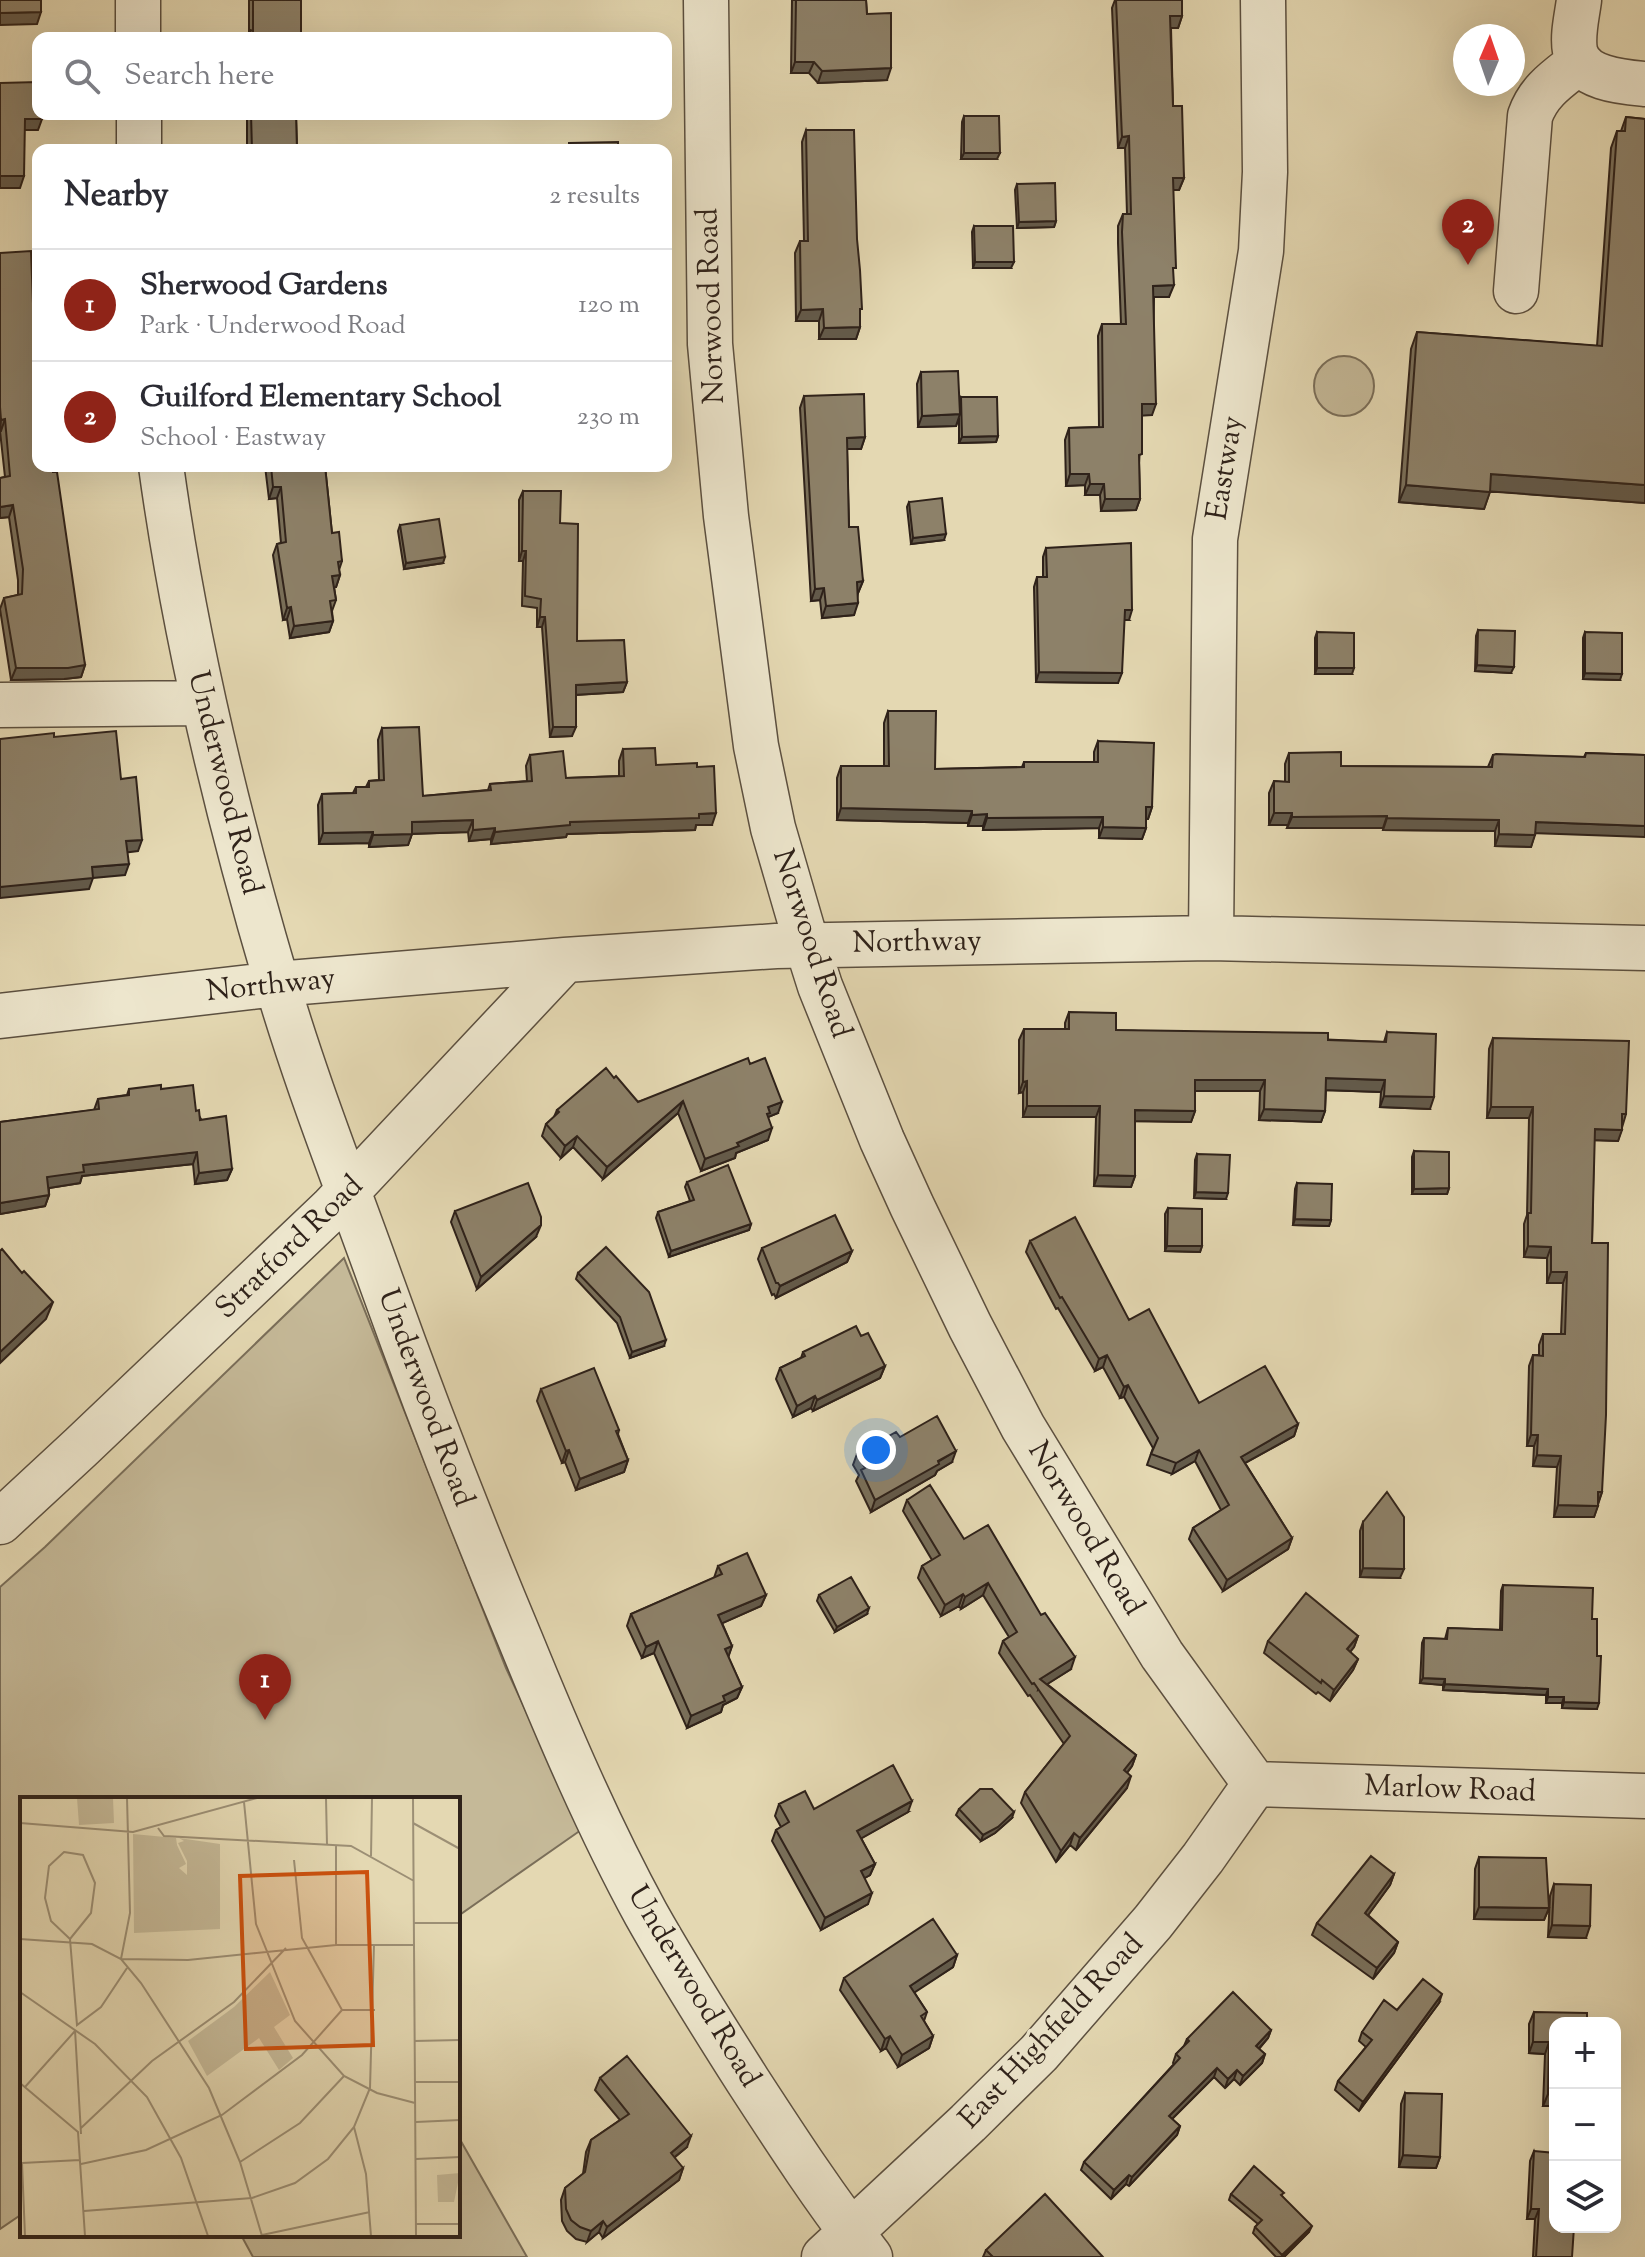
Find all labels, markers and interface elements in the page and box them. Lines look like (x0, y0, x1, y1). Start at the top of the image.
north arrow (1453, 24, 1525, 96)
search box (32, 32, 672, 120)
icon: search (60, 54, 104, 98)
text: Search here (124, 55, 274, 98)
text: Nearby (64, 172, 169, 221)
text: 2 results (549, 178, 640, 215)
pin: 2 (1442, 199, 1494, 265)
street label: Norwood Road (687, 207, 737, 405)
text: Sherwood Gardens (140, 265, 388, 308)
text: 1 (86, 287, 94, 324)
text: 120 m (578, 287, 640, 324)
text: Park · Underwood Road (140, 308, 406, 345)
text: Guilford Elementary School (140, 377, 501, 420)
text: 2 (84, 399, 96, 436)
text: 230 m (577, 399, 640, 436)
street label: Eastway (1197, 413, 1255, 523)
text: School · Eastway (140, 420, 326, 457)
street label: Underwood Road (175, 667, 273, 899)
street label: Norwood Road (760, 844, 862, 1044)
street label: Northway (852, 920, 982, 966)
street label: Northway (204, 958, 338, 1014)
street label: Stratford Road (206, 1166, 374, 1330)
street label: Underwood Road (366, 1283, 484, 1513)
your location (856, 1430, 896, 1470)
street label: Norwood Road (1016, 1434, 1154, 1624)
pin: 1 (239, 1654, 291, 1720)
street label: Marlow Road (1363, 1766, 1537, 1814)
inset map (20, 1797, 460, 2237)
street label: Underwood Road (616, 1878, 770, 2096)
street label: East Highfield Road (950, 1925, 1154, 2139)
map controls (1549, 2017, 1621, 2233)
button: + (1549, 2017, 1621, 2089)
button: − (1549, 2089, 1621, 2161)
button: layers (1549, 2161, 1621, 2233)

